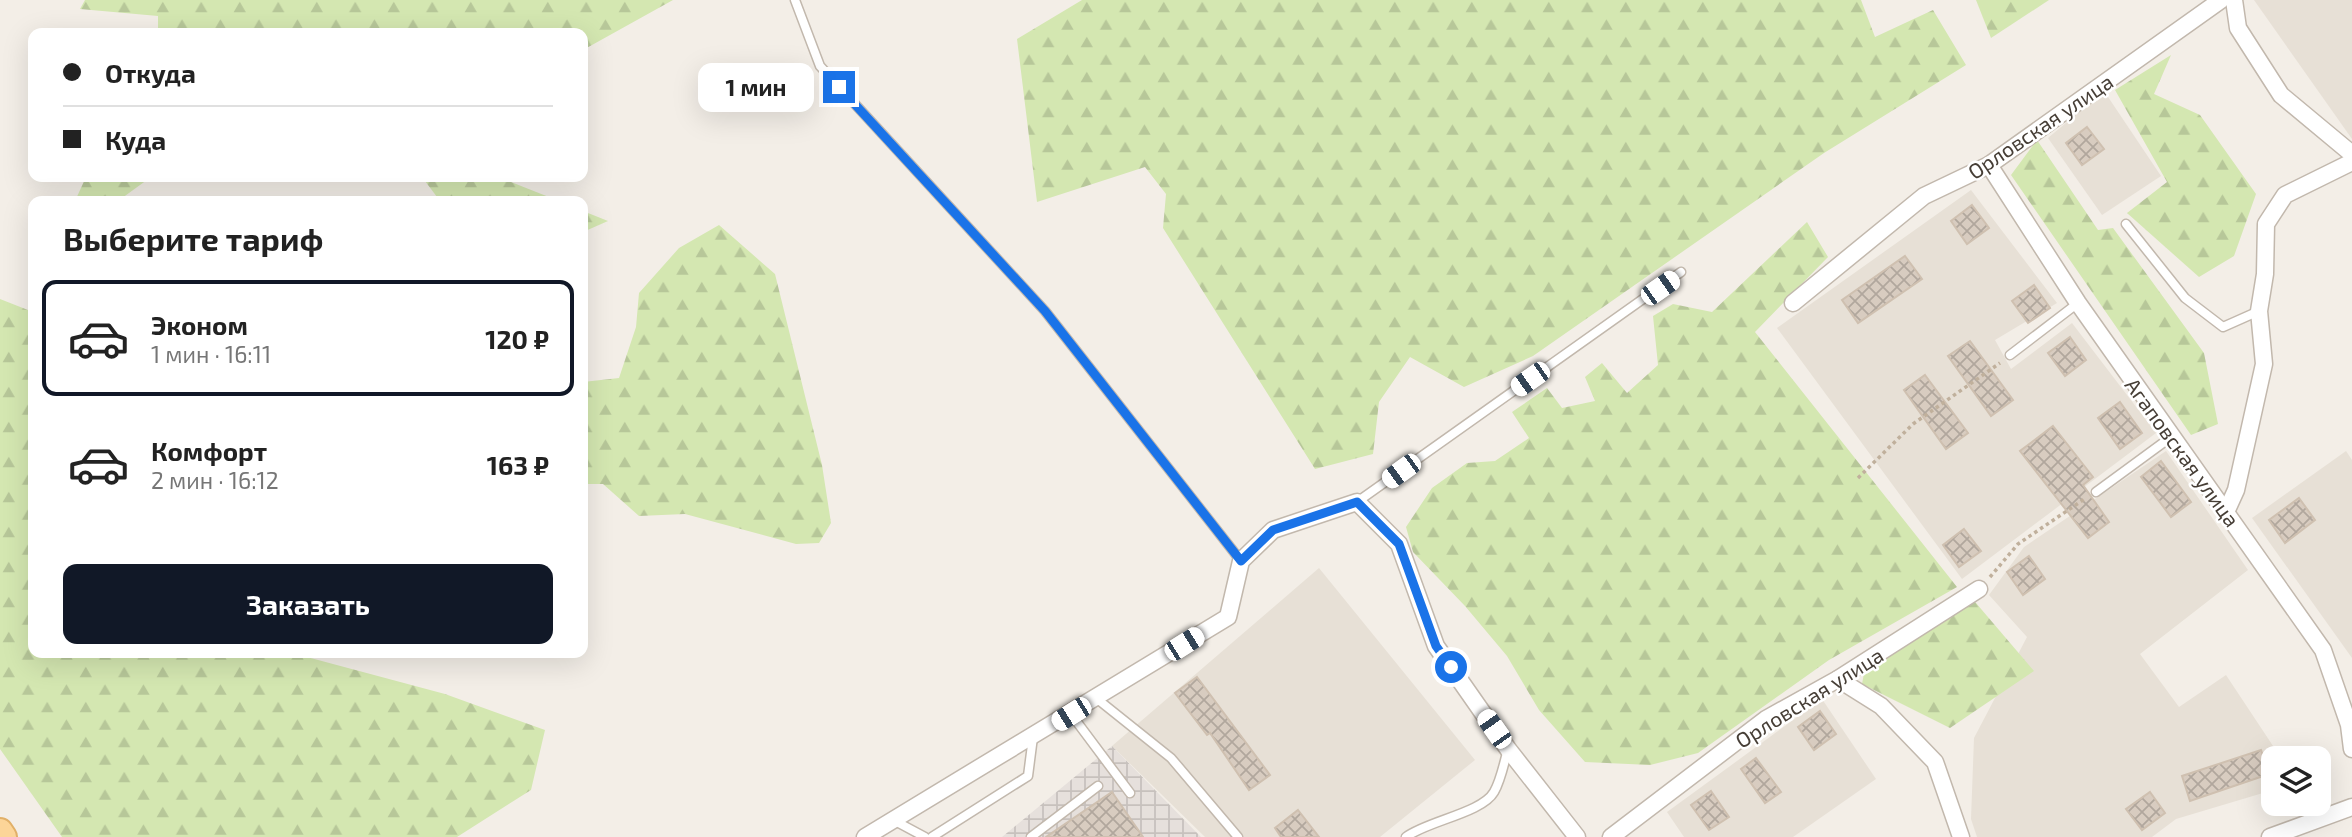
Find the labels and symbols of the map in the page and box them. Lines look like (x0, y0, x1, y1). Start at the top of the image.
callout: 1 мин (699, 62, 814, 112)
street label: Орловская улица (1963, 68, 2118, 185)
route end (823, 71, 855, 103)
car (1637, 267, 1684, 309)
car (1507, 358, 1554, 400)
street label: Агаповская улица (2120, 373, 2245, 532)
car (1378, 450, 1425, 492)
car (1161, 624, 1208, 664)
street label: Орловская улица (1730, 641, 1888, 753)
route start (1435, 651, 1467, 683)
car (1048, 694, 1095, 734)
car (1474, 706, 1515, 752)

